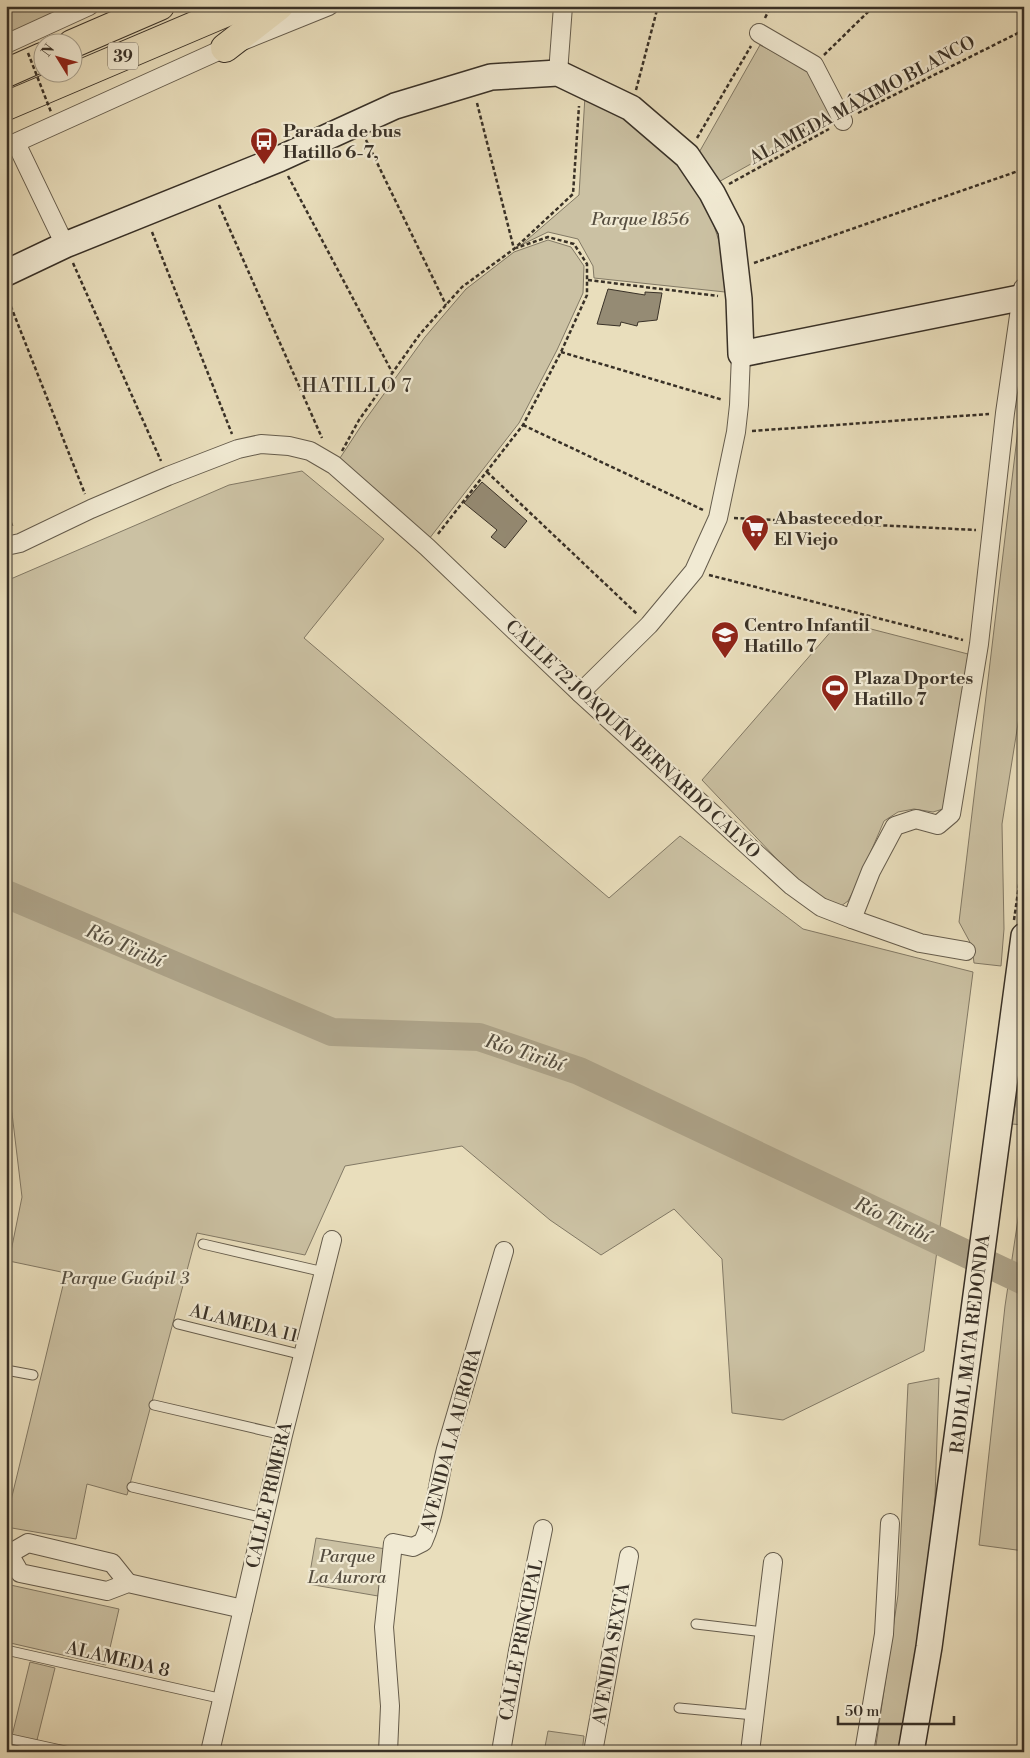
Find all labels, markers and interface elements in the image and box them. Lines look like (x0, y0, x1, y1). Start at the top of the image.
street label: ALAMEDA MÁXIMO BLANCO (744, 31, 979, 170)
north arrow (32, 32, 82, 82)
text: N (38, 41, 59, 61)
road number: 39 (108, 42, 138, 70)
place label: Parada de bus Hatillo 6-7, (283, 120, 402, 164)
bus stop icon: Parada de bus Hatillo 6-7, (249, 126, 279, 165)
park label: Parque 1856 (590, 208, 689, 231)
district label: HATILLO 7 (302, 374, 412, 398)
place label: Abastecedor El Viejo (773, 507, 883, 551)
supermarket icon: Abastecedor El Viejo (740, 513, 770, 552)
place label: Centro Infantil Hatillo 7 (744, 614, 870, 658)
street label: CALLE 72 JOAQUÍN BERNARDO CALVO (500, 615, 765, 864)
school or university icon: Centro Infantil Hatillo 7 (710, 620, 740, 659)
place label: Plaza Dportes Hatillo 7 (854, 667, 973, 711)
sports icon: Plaza Dportes Hatillo 7 (820, 673, 850, 712)
water label: Río Tiribí (81, 918, 169, 974)
water label: Río Tiribí (481, 1029, 569, 1078)
water label: Río Tiribí (850, 1191, 937, 1249)
street label: RADIAL MATA REDONDA (946, 1232, 995, 1455)
park label: Parque Guápil 3 (60, 1267, 189, 1290)
street label: ALAMEDA 11 (186, 1299, 301, 1348)
street label: AVENIDA LA AURORA (416, 1345, 487, 1535)
street label: CALLE PRIMERA (241, 1419, 298, 1571)
park label: Parque La Aurora (307, 1545, 387, 1589)
street label: CALLE PRINCIPAL (495, 1557, 548, 1723)
street label: AVENIDA SEXTA (587, 1581, 635, 1728)
street label: ALAMEDA 8 (63, 1636, 172, 1683)
scale bar (838, 1693, 954, 1725)
text: 50 m (845, 1702, 879, 1721)

